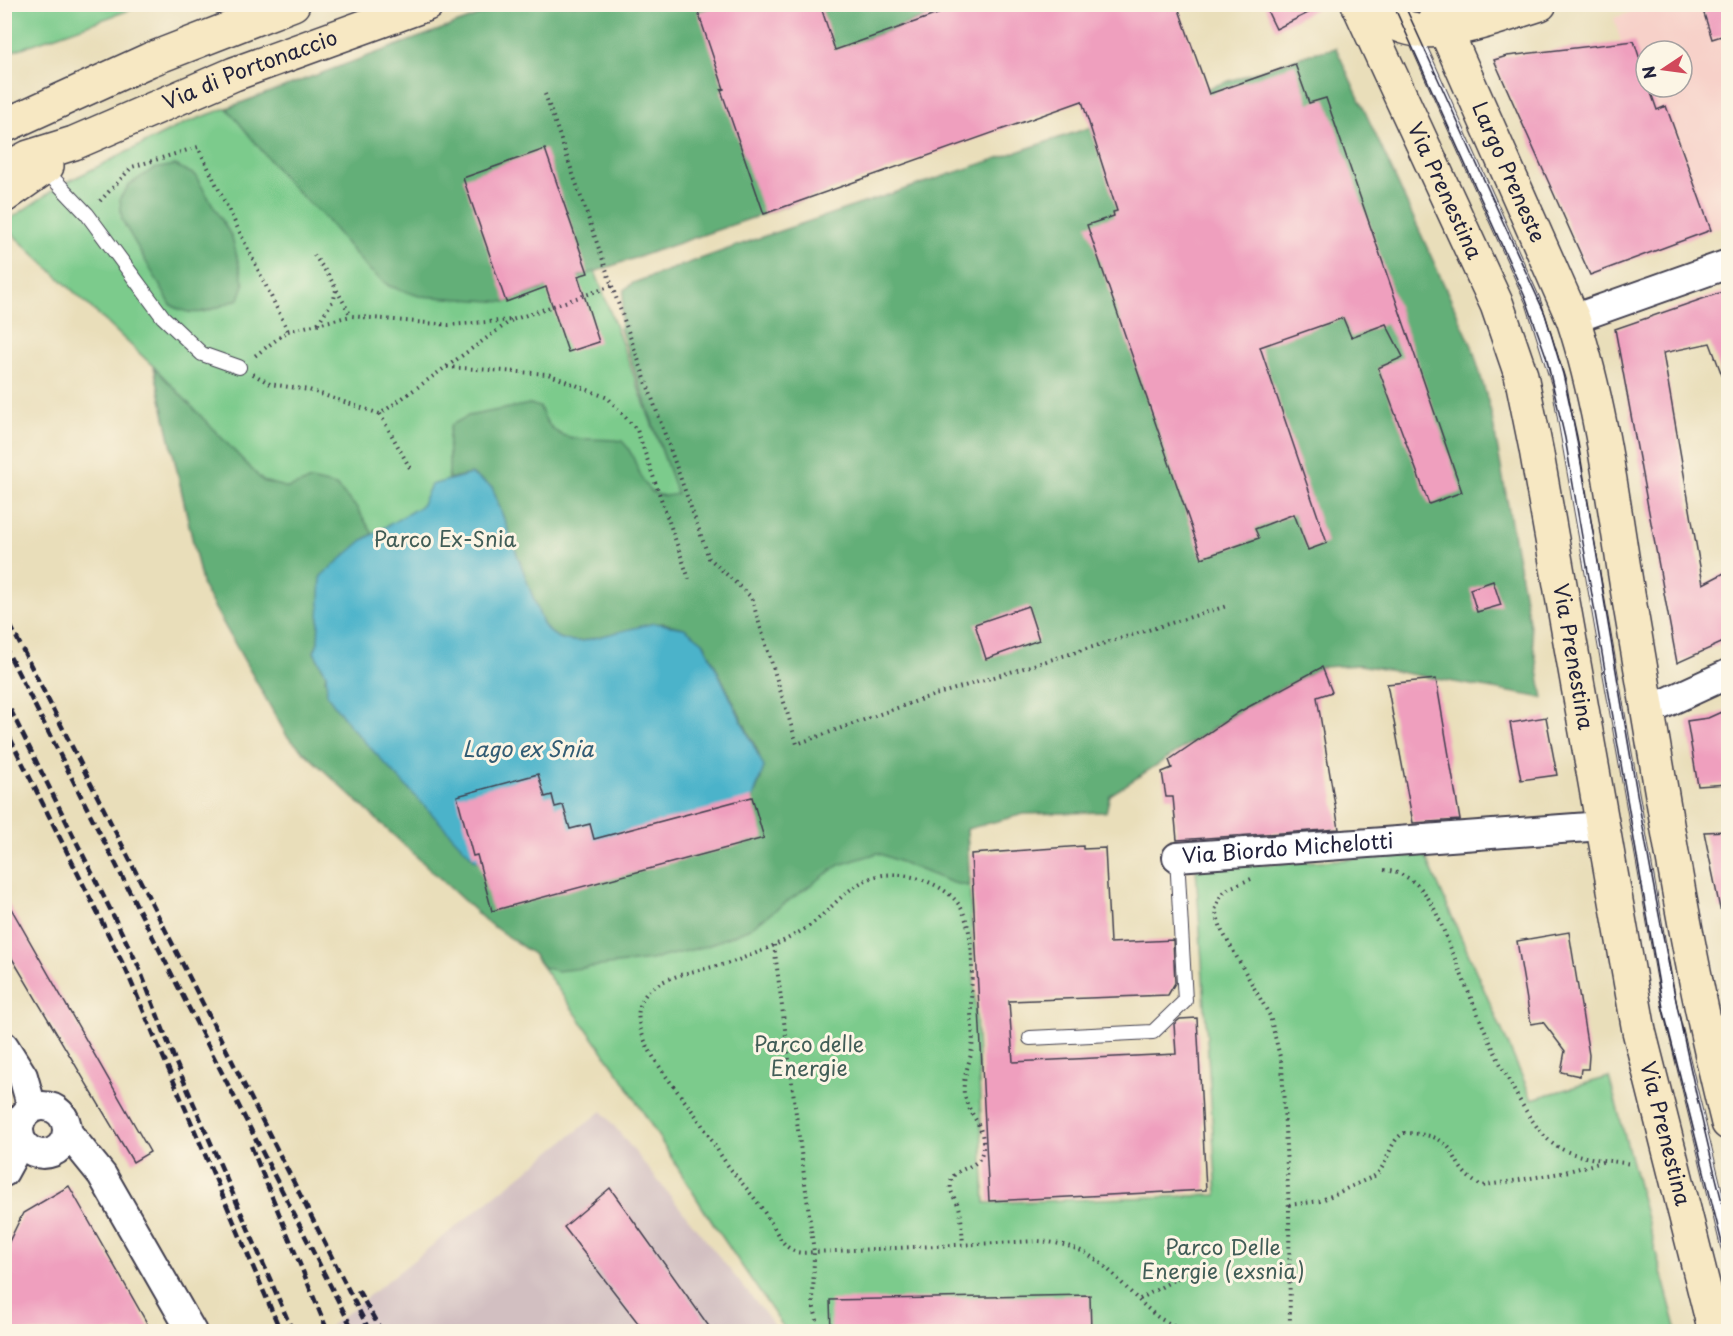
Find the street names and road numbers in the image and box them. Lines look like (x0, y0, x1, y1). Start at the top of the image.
street label: Via di Portonaccio (157, 20, 341, 117)
street label: Largo Preneste (1465, 96, 1555, 247)
street label: Via Prenestina (1401, 116, 1492, 265)
street label: Via Prenestina (1546, 581, 1604, 733)
street label: Via Biordo Michelotti (1181, 823, 1394, 871)
street label: Via Prenestina (1633, 1058, 1701, 1210)

